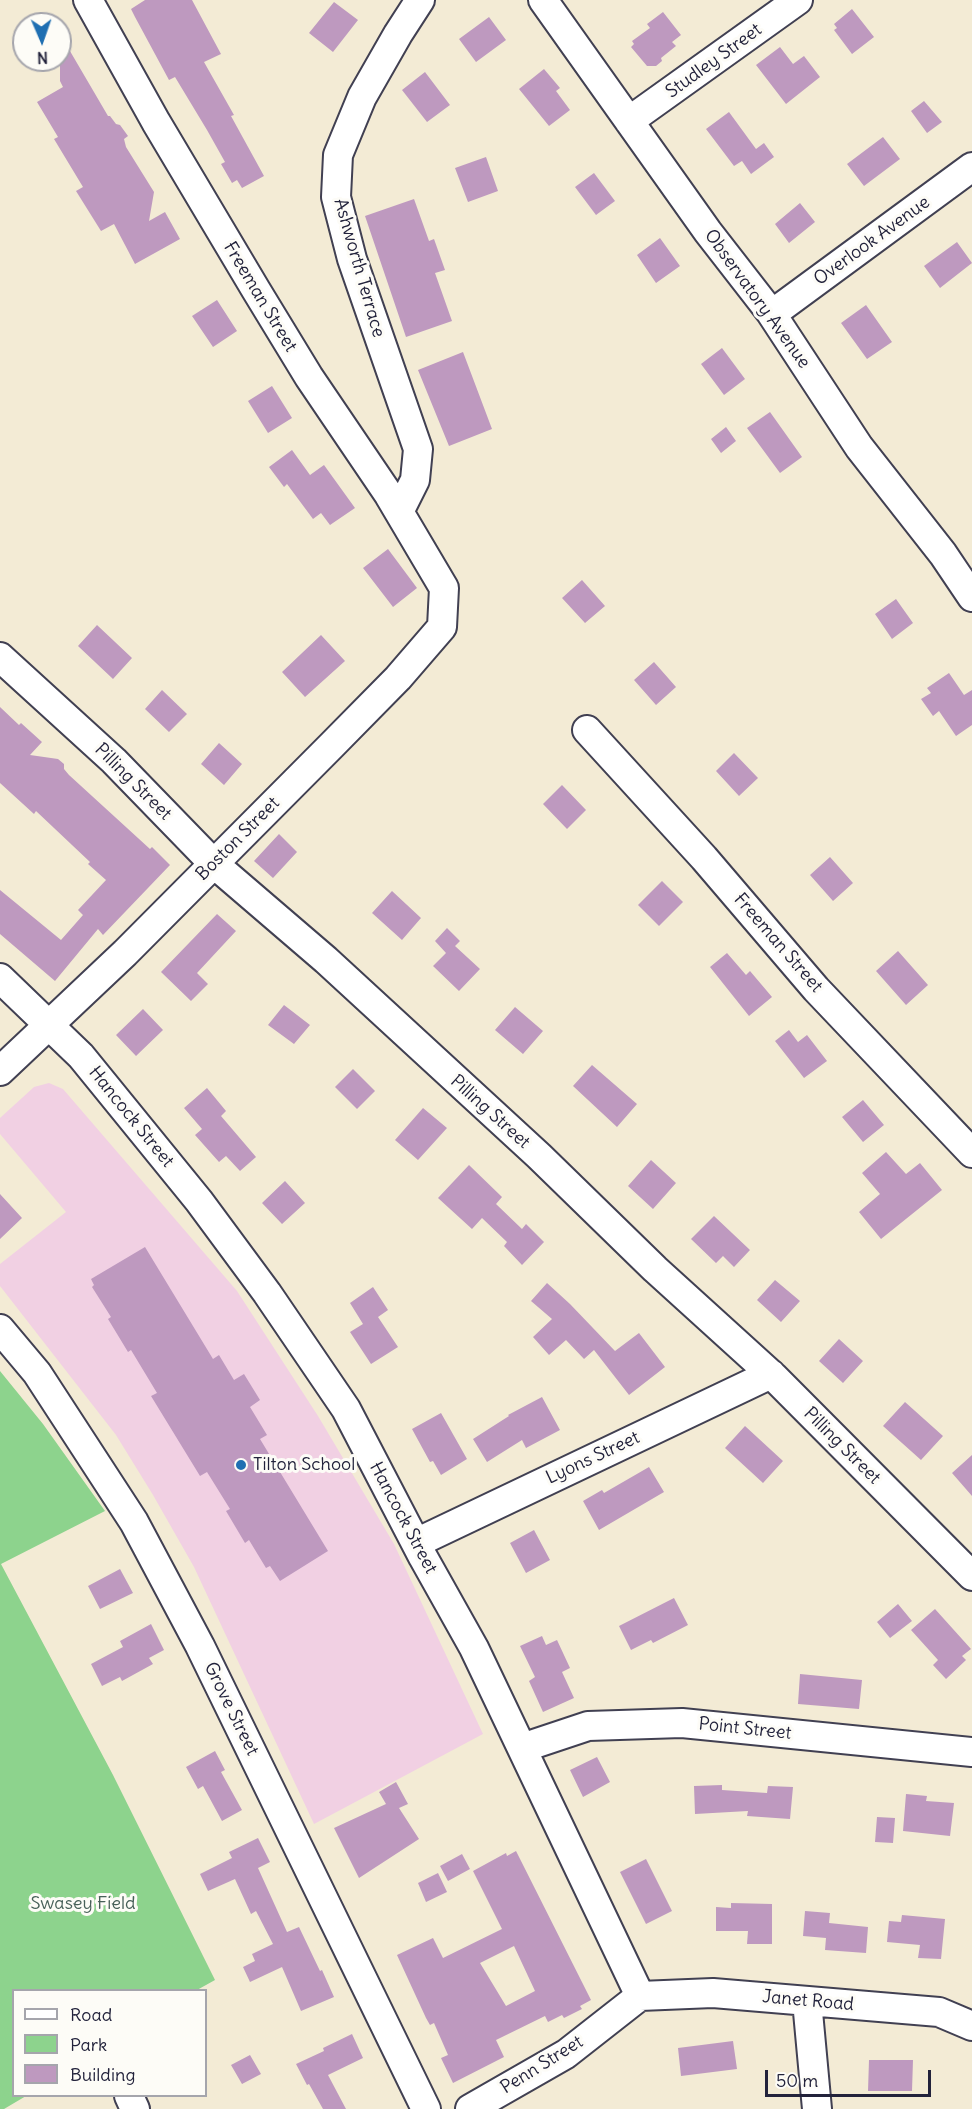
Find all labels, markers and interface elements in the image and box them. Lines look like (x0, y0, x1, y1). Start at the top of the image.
north arrow (12, 12, 72, 72)
street label: Studley Street (662, 19, 766, 103)
text: N (37, 48, 48, 68)
street label: Overlook Avenue (810, 192, 934, 290)
street label: Ashworth Terrace (329, 196, 389, 340)
street label: Observatory Avenue (699, 225, 815, 373)
street label: Freeman Street (219, 238, 301, 356)
street label: Pilling Street (90, 739, 176, 825)
street label: Boston Street (192, 793, 284, 885)
street label: Freeman Street (729, 889, 827, 997)
street label: Hancock Street (84, 1062, 178, 1172)
street label: Pilling Street (446, 1071, 534, 1153)
street label: Pilling Street (799, 1403, 885, 1489)
street label: Lyons Street (543, 1427, 643, 1489)
place label: Tilton School (253, 1454, 355, 1476)
marker: Tilton School (234, 1458, 248, 1472)
street label: Hancock Street (364, 1458, 442, 1578)
street label: Grove Street (199, 1659, 263, 1759)
street label: Point Street (698, 1713, 792, 1745)
park label: Swasey Field (30, 1893, 136, 1915)
street label: Janet Road (761, 1986, 855, 2016)
legend (12, 1989, 207, 2097)
text: Road (70, 2003, 112, 2026)
street label: Penn Street (497, 2031, 587, 2099)
text: Park (70, 2033, 107, 2056)
scale bar (768, 2058, 934, 2096)
text: Building (70, 2063, 135, 2086)
text: 50 m (776, 2069, 818, 2092)

